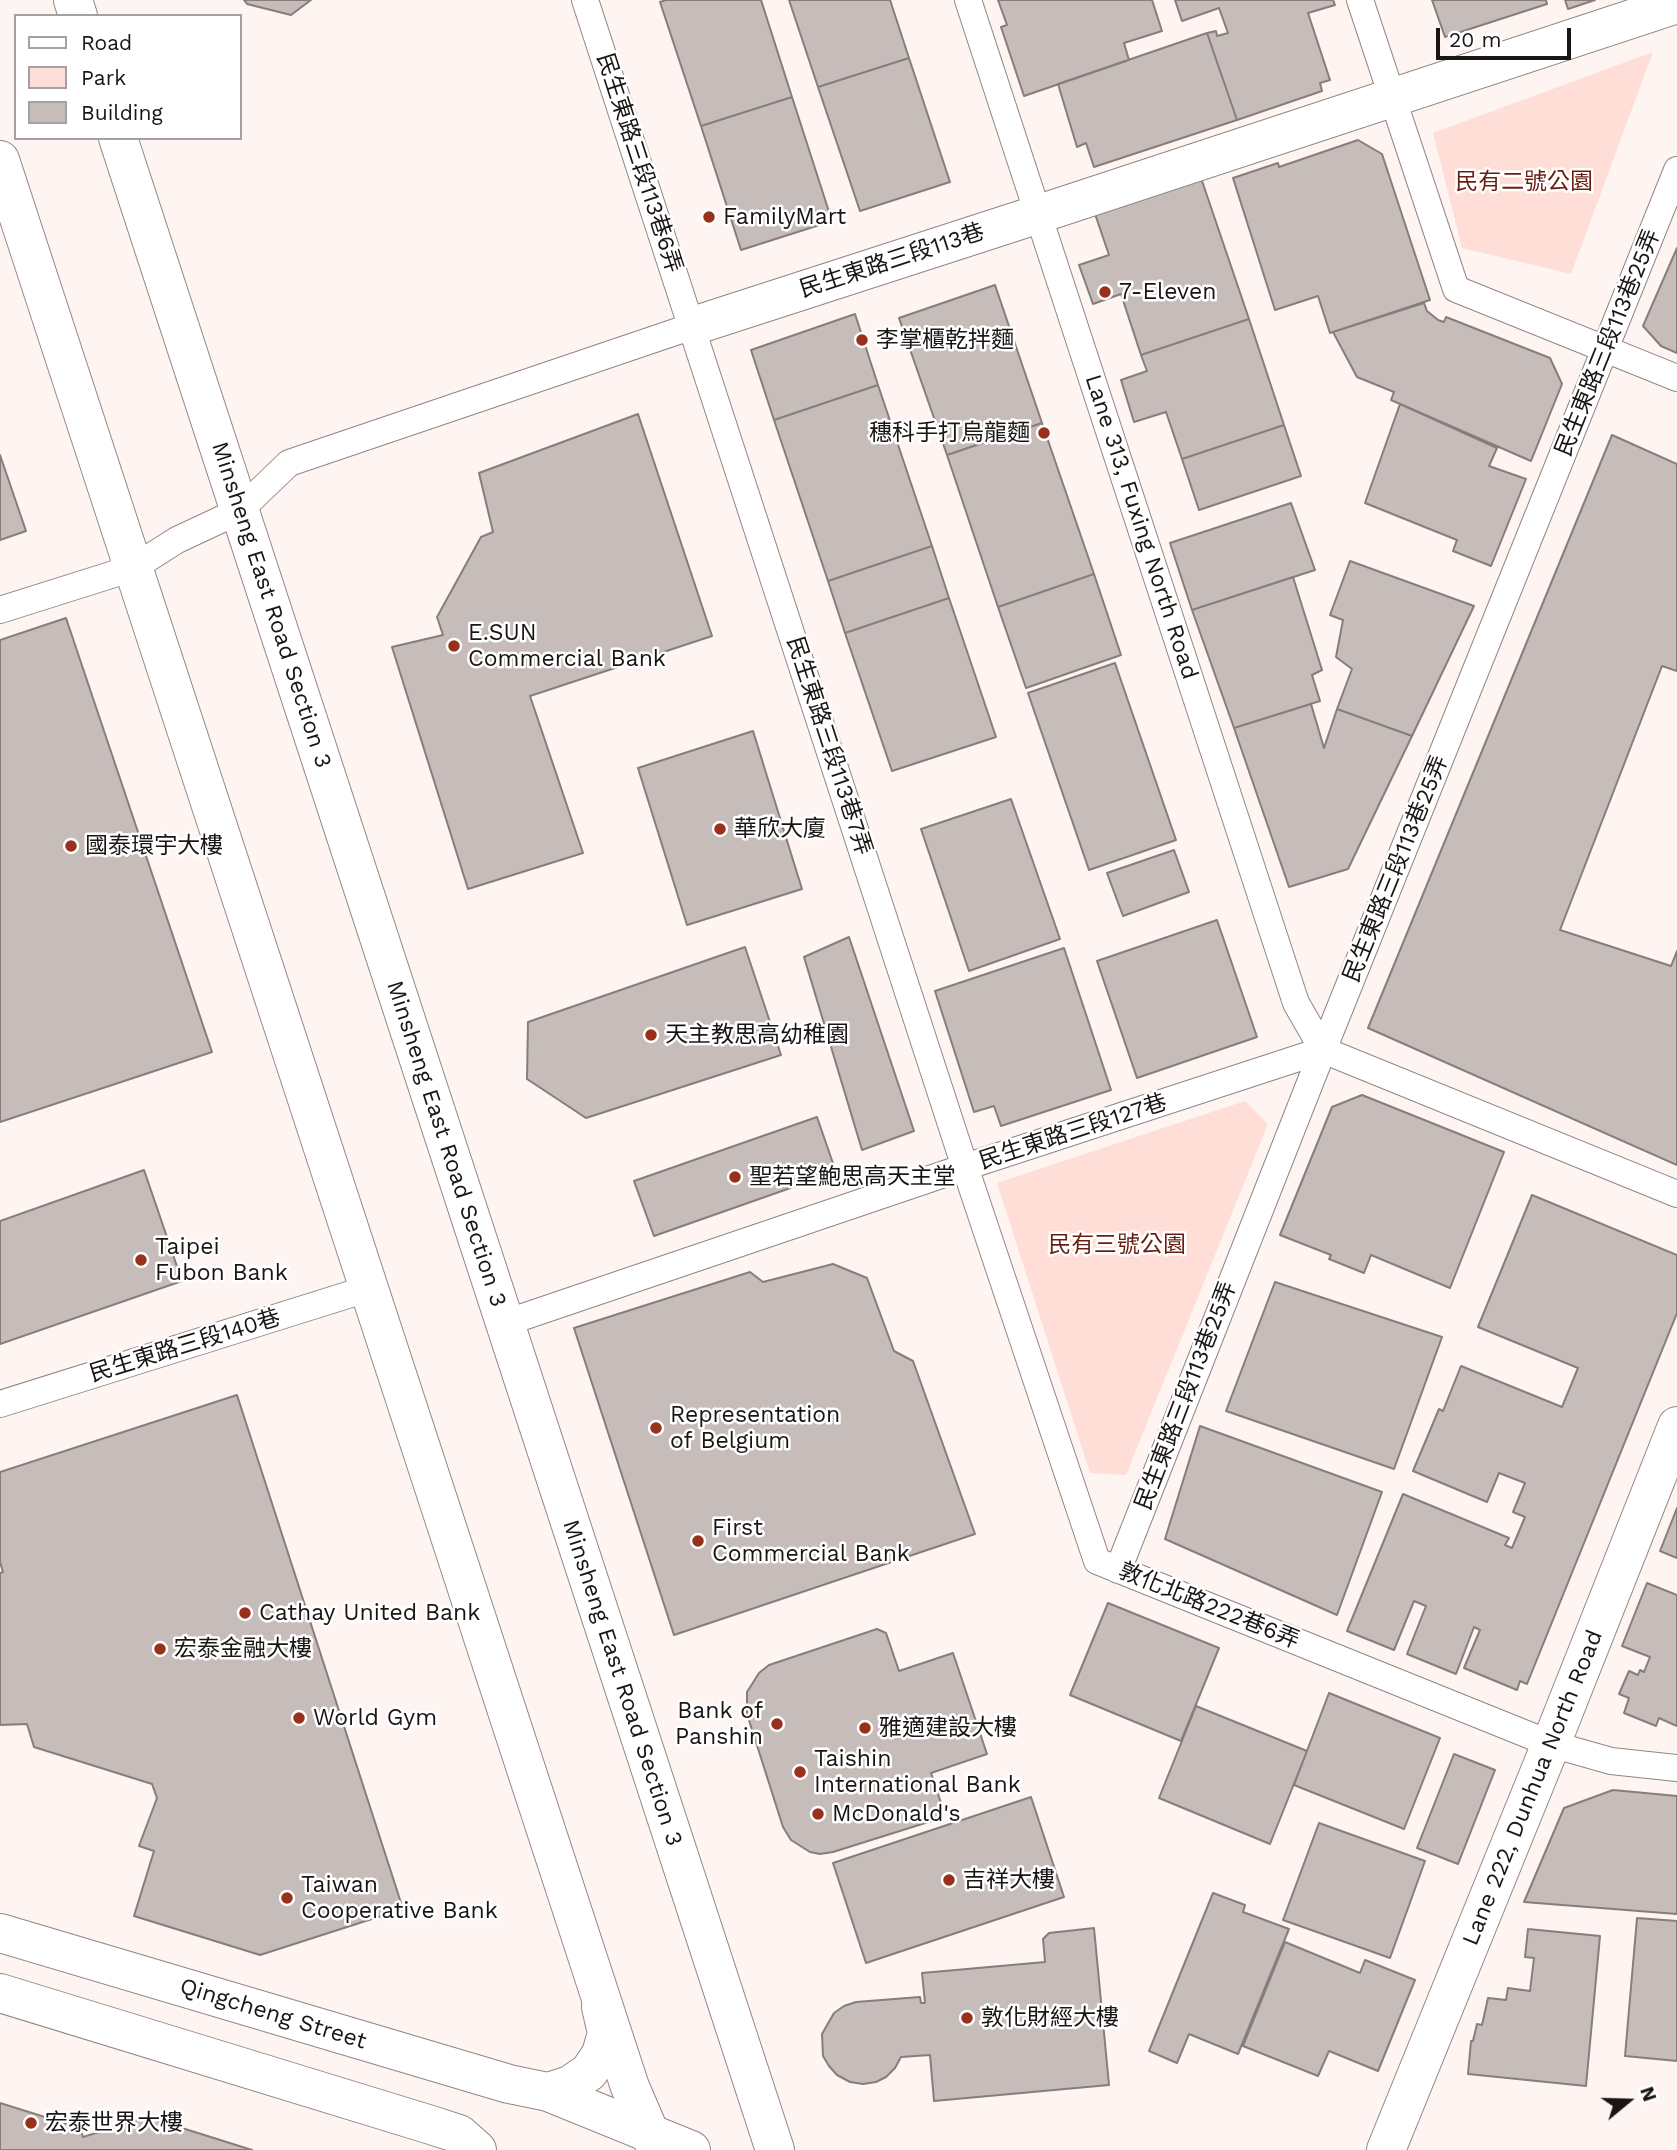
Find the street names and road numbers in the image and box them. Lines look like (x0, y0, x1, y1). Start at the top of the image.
street label: 民生東路三段113巷6弄 (590, 50, 688, 276)
street label: 民生東路三段113巷 (796, 218, 988, 304)
street label: 民生東路三段113巷25弄 (1550, 226, 1666, 460)
street label: Lane 313, Fuxing North Road (1079, 371, 1203, 683)
street label: Minsheng East Road Section 3 (205, 439, 337, 771)
street label: 民生東路三段113巷7弄 (781, 633, 877, 859)
street label: 民生東路三段113巷25弄 (1338, 752, 1454, 986)
street label: Minsheng East Road Section 3 (380, 978, 512, 1310)
street label: 民生東路三段127巷 (976, 1089, 1170, 1175)
street label: 民生東路三段113巷25弄 (1130, 1278, 1242, 1514)
street label: 民生東路三段140巷 (86, 1304, 284, 1388)
street label: Minsheng East Road Section 3 (556, 1517, 688, 1849)
street label: 敦化北路222巷6弄 (1115, 1557, 1303, 1655)
street label: Lane 222, Dunhua North Road (1457, 1626, 1609, 1950)
street label: Qingcheng Street (176, 1972, 370, 2056)

